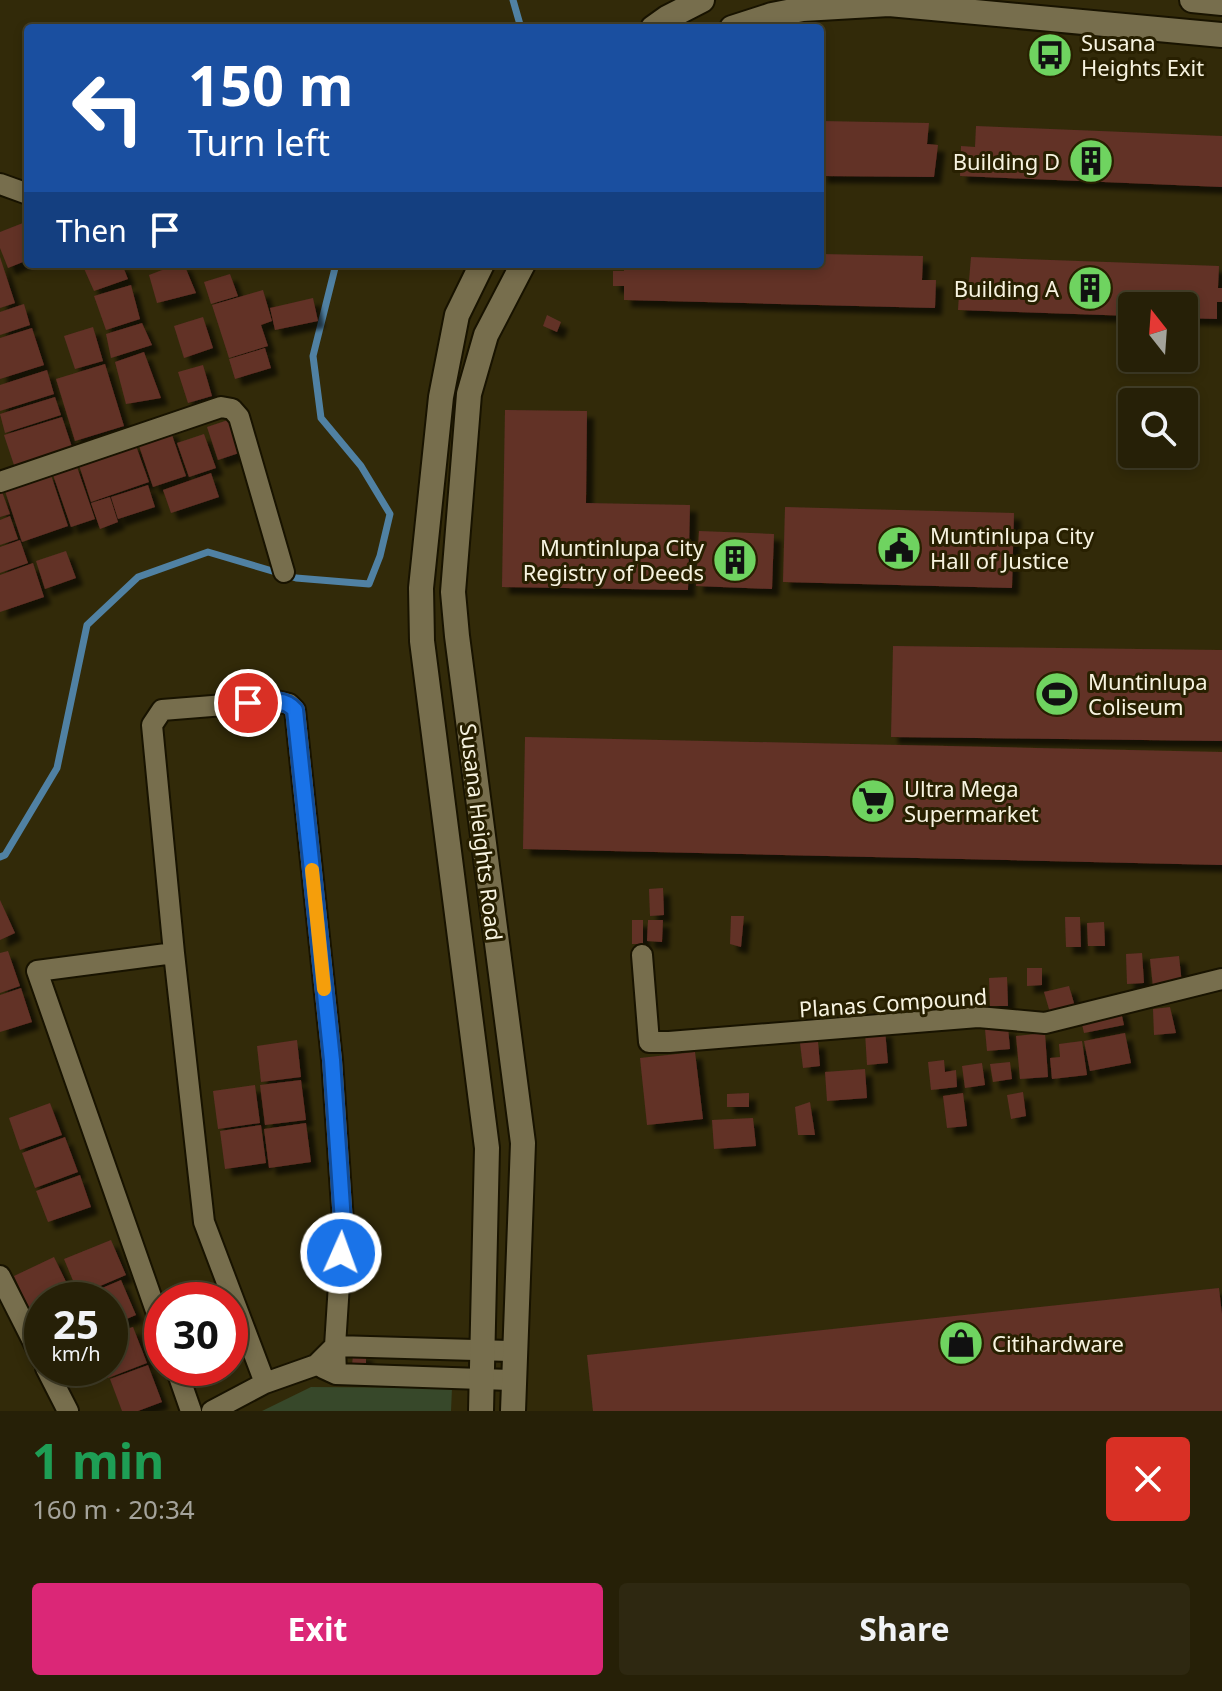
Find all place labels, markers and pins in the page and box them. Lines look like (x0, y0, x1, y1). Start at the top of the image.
place label: Susana Heights Exit (1081, 27, 1204, 82)
bus stop icon: Susana Heights Exit (1026, 31, 1074, 79)
building icon: Building D (1067, 137, 1115, 185)
place label: Building D (953, 146, 1060, 176)
building icon: Building A (1066, 264, 1114, 312)
place label: Building A (954, 273, 1060, 303)
place label: Muntinlupa City Hall of Justice (930, 520, 1095, 575)
public building icon: Muntinlupa City Hall of Justice (875, 524, 923, 572)
place label: Muntinlupa City Registry of Deeds (523, 532, 705, 587)
building icon: Muntinlupa City Registry of Deeds (711, 536, 759, 584)
place label: Muntinlupa Coliseum (1088, 666, 1208, 721)
pin (214, 669, 282, 737)
sports icon: Muntinlupa Coliseum (1033, 670, 1081, 718)
place label: Ultra Mega Supermarket (904, 773, 1039, 828)
supermarket icon: Ultra Mega Supermarket (849, 777, 897, 825)
shop icon: Citihardware (937, 1319, 985, 1367)
place label: Citihardware (992, 1328, 1124, 1358)

